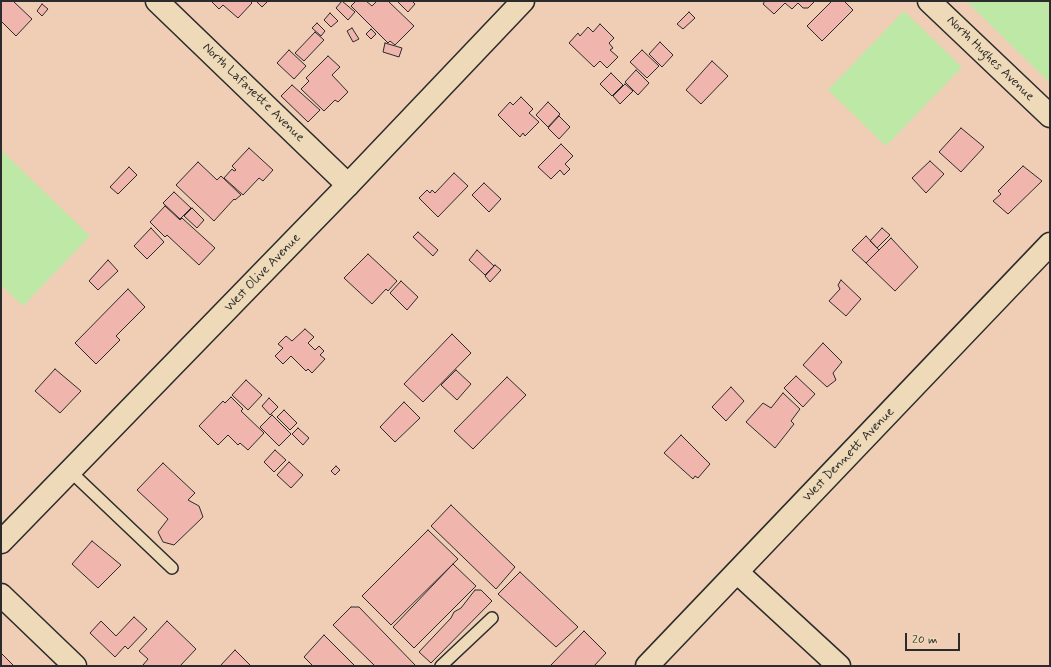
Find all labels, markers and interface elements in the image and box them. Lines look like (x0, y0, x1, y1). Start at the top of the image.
street label: North Hughes Avenue (943, 13, 1037, 105)
street label: North Lafayette Avenue (199, 40, 307, 146)
street label: West Olive Avenue (222, 231, 304, 315)
street label: West Dennett Avenue (800, 404, 898, 506)
scale bar (907, 625, 962, 651)
text: 20 m (912, 632, 938, 648)

